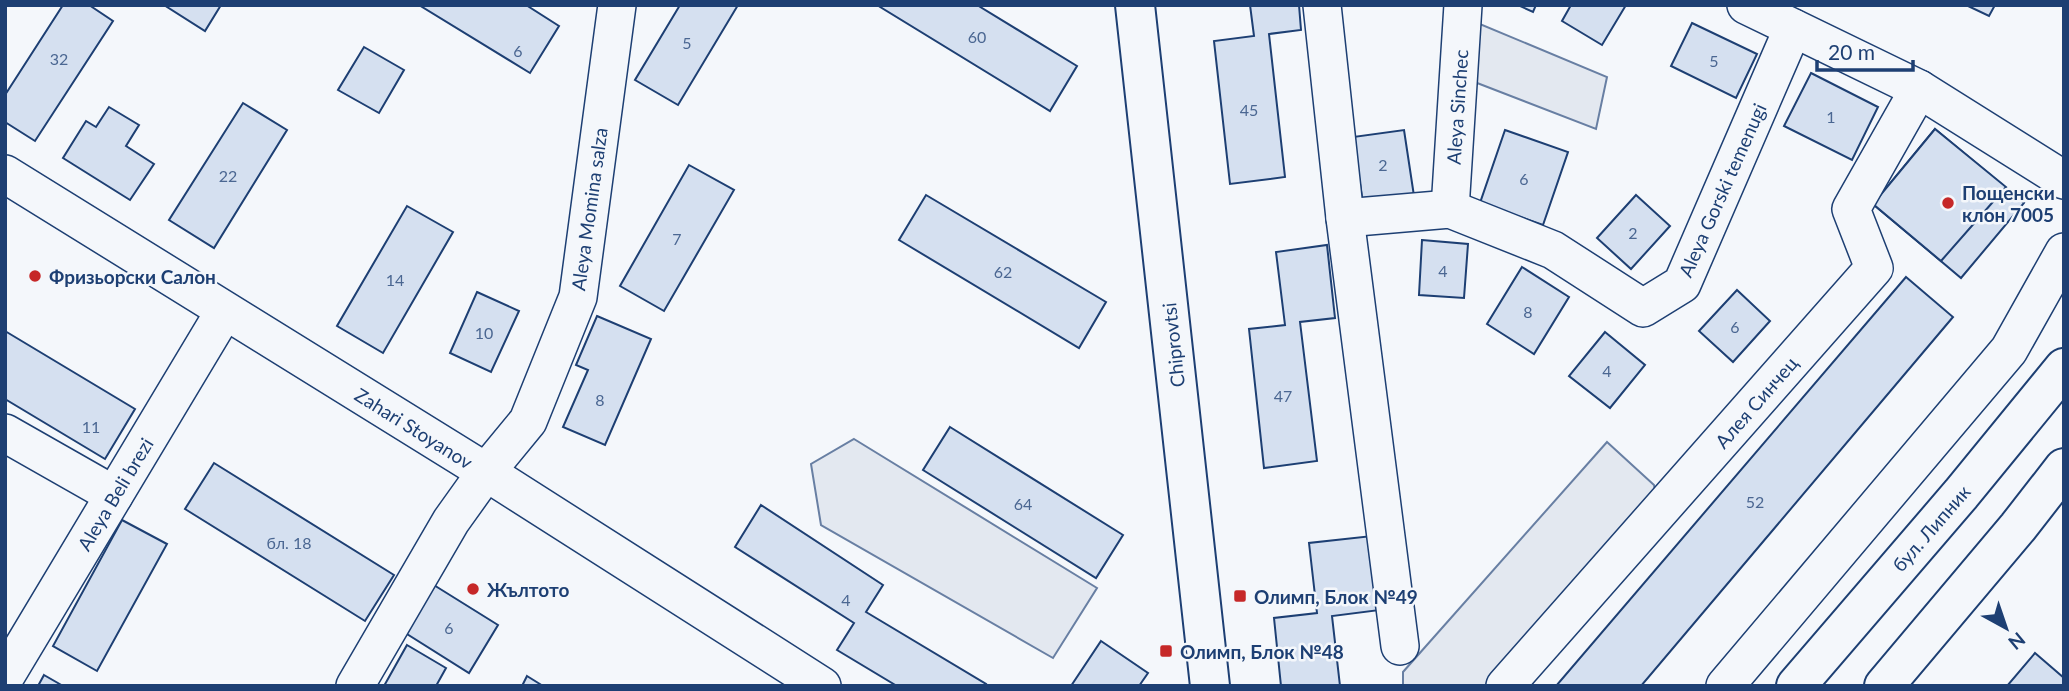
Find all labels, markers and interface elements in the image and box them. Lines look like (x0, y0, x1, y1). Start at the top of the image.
house number: 60 (968, 27, 986, 46)
scale bar (1817, 28, 1913, 72)
house number: 5 (682, 33, 692, 52)
text: 20 m (1828, 39, 1875, 64)
house number: 6 (513, 41, 523, 60)
house number: 32 (50, 49, 68, 68)
street label: Aleya Sinchec (1442, 49, 1472, 165)
house number: 5 (1709, 51, 1719, 70)
house number: 45 (1240, 100, 1258, 119)
street label: Aleya Gorski temenugi (1673, 100, 1771, 280)
house number: 1 (1826, 107, 1836, 126)
street label: Aleya Momina salza (566, 126, 612, 292)
house number: 2 (1378, 155, 1388, 174)
house number: 22 (219, 166, 237, 185)
house number: 6 (1519, 169, 1529, 188)
place label: Пощенски клон 7005 (1962, 181, 2055, 226)
marker: Пощенски клон 7005 (1940, 195, 1956, 211)
house number: 2 (1628, 223, 1638, 242)
house number: 7 (672, 229, 682, 248)
house number: 4 (1438, 261, 1448, 280)
house number: 62 (994, 262, 1012, 281)
place label: Фризьорски Салон (49, 265, 216, 288)
marker: Фризьорски Салон (27, 268, 43, 284)
house number: 14 (386, 270, 404, 289)
street label: Chiprovtsi (1157, 302, 1189, 388)
house number: 8 (1523, 302, 1533, 321)
house number: 6 (1730, 317, 1740, 336)
house number: 10 (475, 323, 493, 342)
street label: Алея Синчец (1710, 351, 1802, 453)
house number: 4 (1602, 361, 1612, 380)
street label: Zahari Stoyanov (351, 383, 477, 473)
house number: 47 (1274, 386, 1292, 405)
house number: 8 (595, 390, 605, 409)
house number: 11 (82, 417, 100, 436)
street label: Aleya Beli brezi (72, 433, 158, 555)
street label: бул. Липник (1887, 480, 1975, 576)
house number: 52 (1746, 492, 1764, 511)
house number: 64 (1014, 494, 1032, 513)
house number: бл. 18 (267, 533, 311, 552)
place label: Жълтото (487, 578, 569, 601)
marker: Жълтото (465, 581, 481, 597)
place label: Олимп, Блок №49 (1254, 585, 1418, 608)
marker: Олимп, Блок №49 (1232, 588, 1248, 604)
house number: 4 (841, 590, 851, 609)
north arrow (1971, 593, 2041, 663)
house number: 6 (444, 618, 454, 637)
text: N (2004, 628, 2030, 655)
place label: Олимп, Блок №48 (1180, 640, 1344, 663)
marker: Олимп, Блок №48 (1158, 643, 1174, 659)

